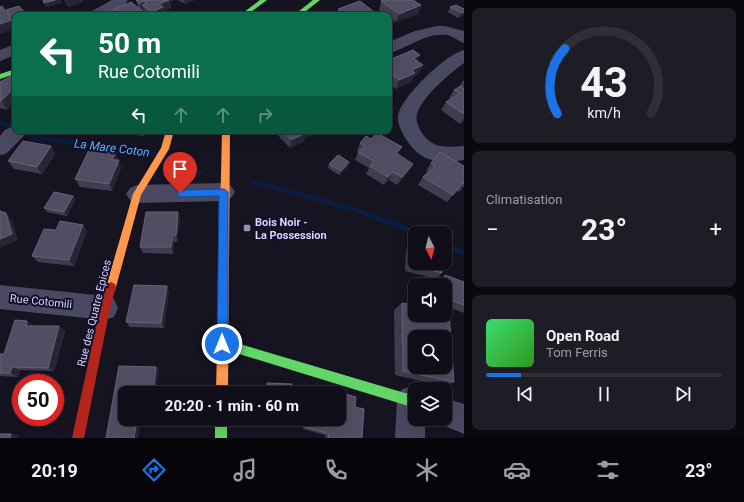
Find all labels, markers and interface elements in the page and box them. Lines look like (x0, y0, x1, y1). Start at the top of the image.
text: 50 m (98, 27, 161, 60)
icon: left (32, 28, 84, 80)
text: 43 (580, 57, 628, 106)
text: Rue Cotomili (98, 61, 200, 82)
icon: left (128, 104, 150, 126)
icon: ahead (170, 104, 192, 126)
icon: ahead (212, 104, 234, 126)
icon: right (254, 104, 276, 126)
text: km/h (587, 104, 621, 120)
water label: La Mare Coton (73, 136, 151, 160)
pin (163, 152, 197, 193)
icon: arrive (169, 158, 191, 180)
text: Climatisation (486, 192, 562, 207)
text: 23° (581, 212, 627, 247)
place label: Bois Noir - La Possession (255, 216, 327, 242)
text: − (486, 217, 499, 242)
text: + (710, 217, 722, 242)
marker: Bois Noir - La Possession (242, 223, 252, 233)
north arrow (408, 226, 452, 270)
map controls (408, 226, 452, 426)
street label: Rue des Quatre Epices (75, 258, 114, 368)
button: sound (408, 278, 452, 322)
street label: Rue Cotomili (9, 292, 73, 311)
position arrow (201, 323, 243, 365)
text: Open Road (546, 327, 620, 345)
button: search (408, 330, 452, 374)
text: Tom Ferris (546, 345, 608, 360)
speed limit sign: 50 (12, 374, 64, 426)
button: layers (408, 382, 452, 426)
icon: previous (514, 383, 536, 405)
icon: pause (593, 383, 615, 405)
icon: next (672, 383, 694, 405)
text: 20:20 · 1 min · 60 m (165, 397, 299, 415)
icon: directions (140, 456, 168, 484)
icon: music (231, 456, 259, 484)
icon: phone (322, 456, 350, 484)
icon: climate (413, 456, 441, 484)
icon: car (503, 456, 531, 484)
icon: filters (594, 456, 622, 484)
text: 20:19 (31, 460, 78, 481)
text: 23° (685, 460, 713, 481)

